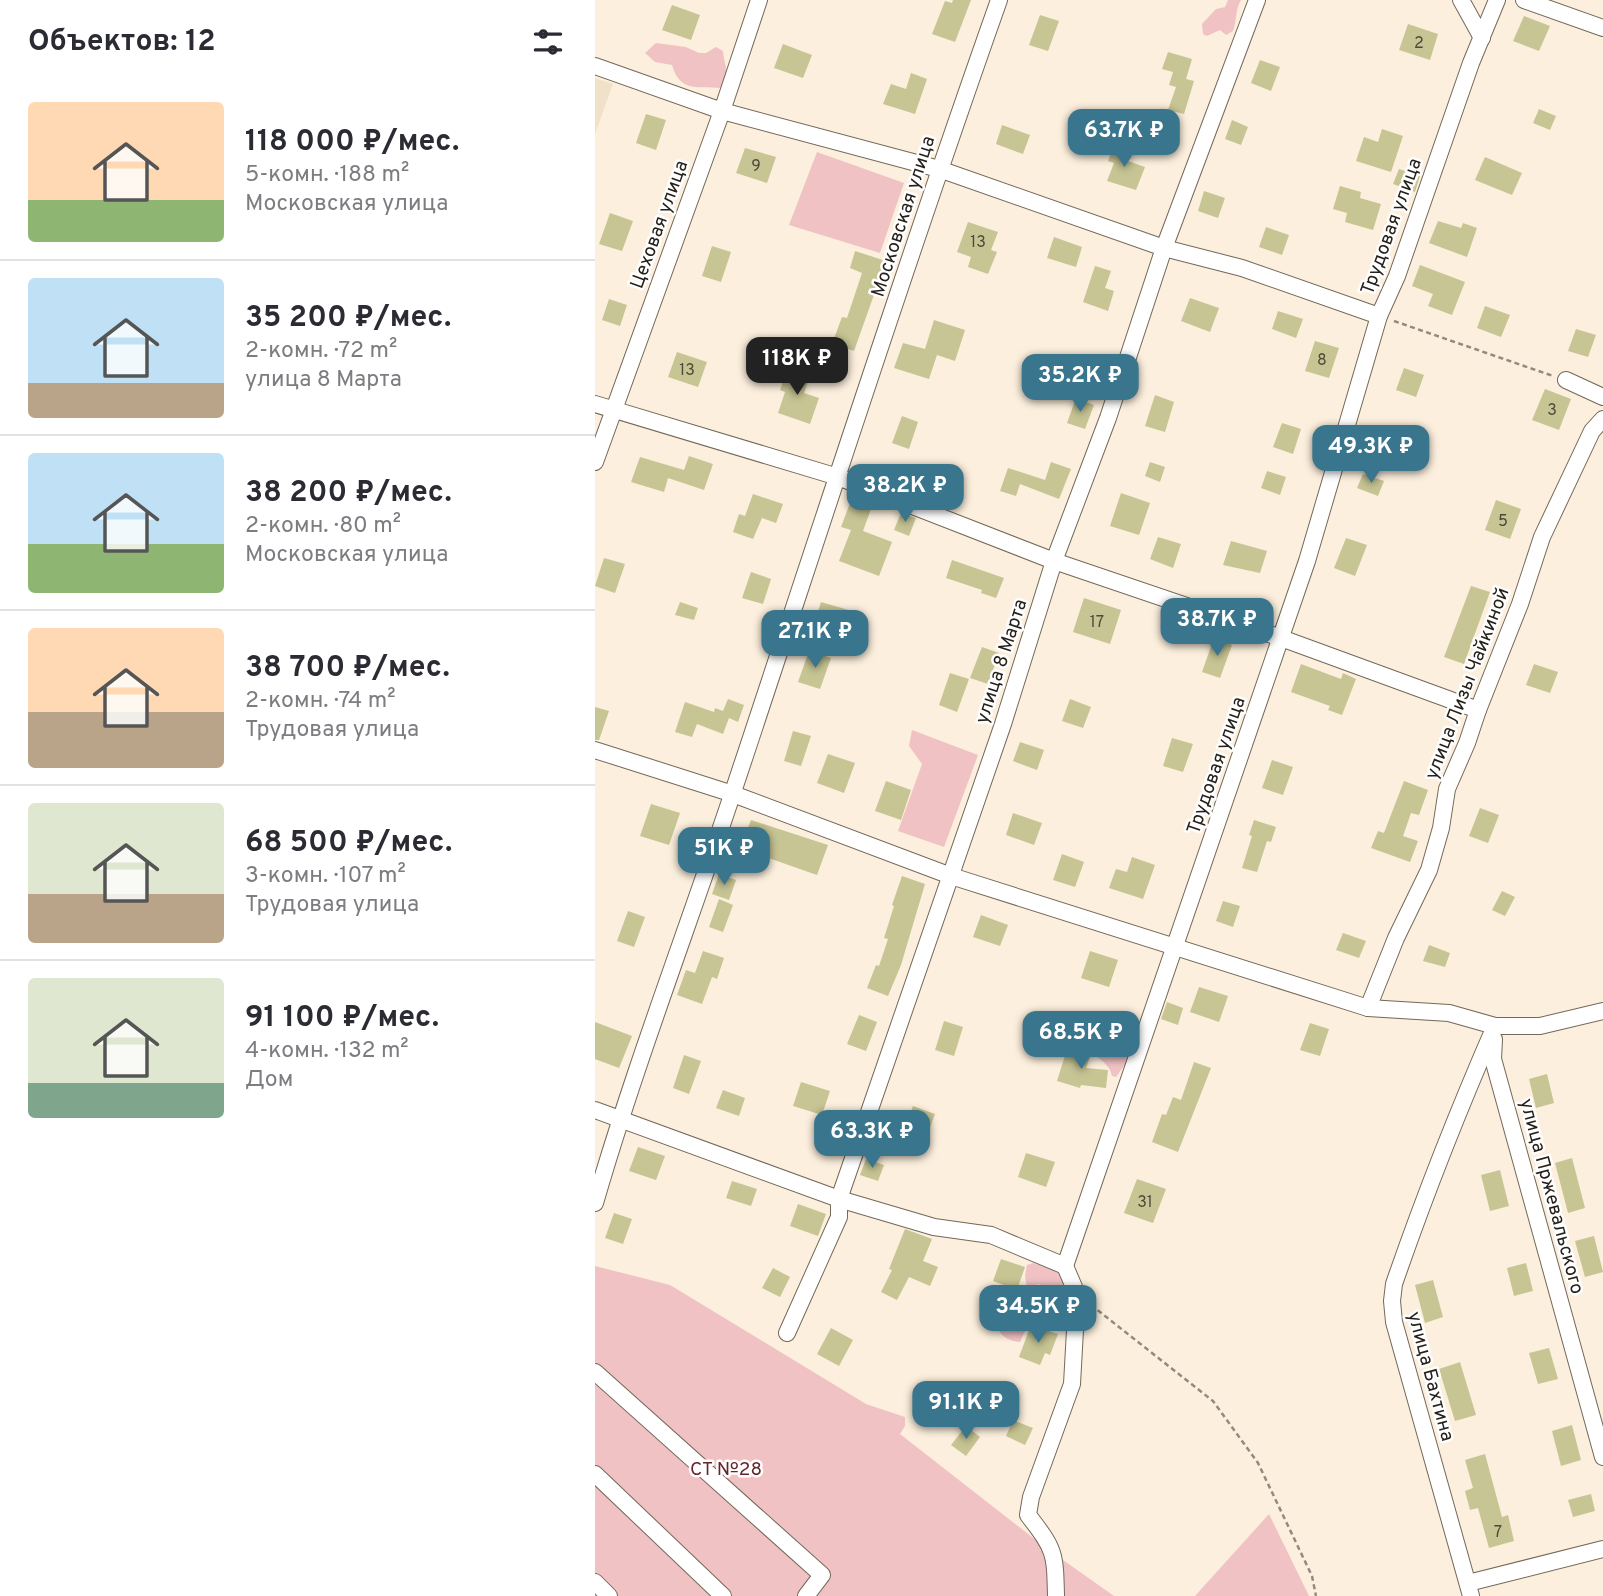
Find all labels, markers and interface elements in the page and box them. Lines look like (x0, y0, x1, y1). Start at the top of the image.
icon: filters (529, 23, 567, 61)
text: Объектов: 12 (28, 24, 215, 61)
house number: 2 (1414, 34, 1424, 54)
pin: 63.7K ₽ (1059, 110, 1189, 169)
text: 63.7K ₽ (1084, 117, 1164, 146)
text: 118 000 ₽/мес. (245, 124, 459, 161)
icon: home (84, 130, 168, 214)
street label: Московская улица (867, 133, 941, 300)
street label: Трудовая улица (1356, 155, 1428, 298)
street label: Цеховая улица (626, 157, 694, 292)
house number: 9 (751, 157, 761, 177)
text: 5-комн. · 188 m² (245, 161, 409, 190)
text: Московская улица (245, 190, 448, 219)
house number: 13 (970, 233, 986, 253)
text: 35 200 ₽/мес. (245, 300, 451, 337)
icon: home (84, 306, 168, 390)
text: 2-комн. · 72 m² (245, 337, 397, 366)
pin: 118K ₽ (740, 338, 854, 397)
text: 118K ₽ (762, 345, 832, 374)
house number: 8 (1317, 351, 1327, 371)
pin: 35.2K ₽ (1015, 354, 1145, 414)
house number: 13 (679, 361, 695, 381)
text: 35.2K ₽ (1038, 362, 1122, 391)
text: улица 8 Марта (245, 366, 402, 395)
house number: 3 (1547, 401, 1557, 421)
pin: 49.3K ₽ (1306, 426, 1436, 485)
text: 49.3K ₽ (1328, 433, 1414, 462)
pin: 38.2K ₽ (840, 464, 970, 524)
text: 38.2K ₽ (863, 472, 947, 501)
text: 38 200 ₽/мес. (245, 475, 452, 512)
icon: home (84, 481, 168, 565)
text: 2-комн. · 80 m² (245, 512, 401, 541)
house number: 5 (1498, 512, 1508, 532)
text: Московская улица (245, 541, 448, 570)
street label: улица Лизы Чайкиной (1420, 584, 1516, 783)
street label: улица 8 Марта (970, 596, 1033, 727)
pin: 38.7K ₽ (1152, 598, 1282, 658)
text: 38.7K ₽ (1177, 606, 1257, 635)
pin: 27.1K ₽ (750, 610, 880, 670)
house number: 17 (1090, 613, 1104, 633)
text: 27.1K ₽ (777, 618, 853, 647)
text: 38 700 ₽/мес. (245, 650, 450, 687)
icon: home (84, 656, 168, 740)
text: 2-комн. · 74 m² (245, 687, 396, 716)
street label: Трудовая улица (1182, 694, 1252, 838)
text: Трудовая улица (245, 716, 419, 745)
text: 68 500 ₽/мес. (245, 825, 452, 862)
pin: 51K ₽ (675, 828, 773, 887)
icon: home (84, 831, 168, 915)
text: 51K ₽ (694, 835, 754, 864)
text: 3-комн. · 107 m² (245, 862, 406, 891)
text: Трудовая улица (245, 891, 419, 920)
text: 91 100 ₽/мес. (245, 1000, 439, 1037)
icon: home (84, 1006, 168, 1090)
pin: 68.5K ₽ (1016, 1012, 1146, 1071)
text: 68.5K ₽ (1039, 1019, 1123, 1048)
text: 4-комн. · 132 m² (245, 1037, 409, 1066)
text: Дом (245, 1066, 293, 1095)
street label: улица Пржевальского (1513, 1096, 1589, 1297)
pin: 63.3K ₽ (807, 1110, 937, 1170)
text: 63.3K ₽ (830, 1118, 914, 1147)
house number: 31 (1137, 1193, 1153, 1213)
pin: 34.5K ₽ (973, 1286, 1103, 1345)
text: 34.5K ₽ (995, 1293, 1081, 1322)
street label: улица Бахтина (1401, 1309, 1459, 1444)
pin: 91.1K ₽ (901, 1382, 1031, 1441)
text: 91.1K ₽ (928, 1389, 1004, 1418)
park label: СТ №28 (690, 1458, 762, 1482)
house number: 7 (1494, 1523, 1502, 1543)

